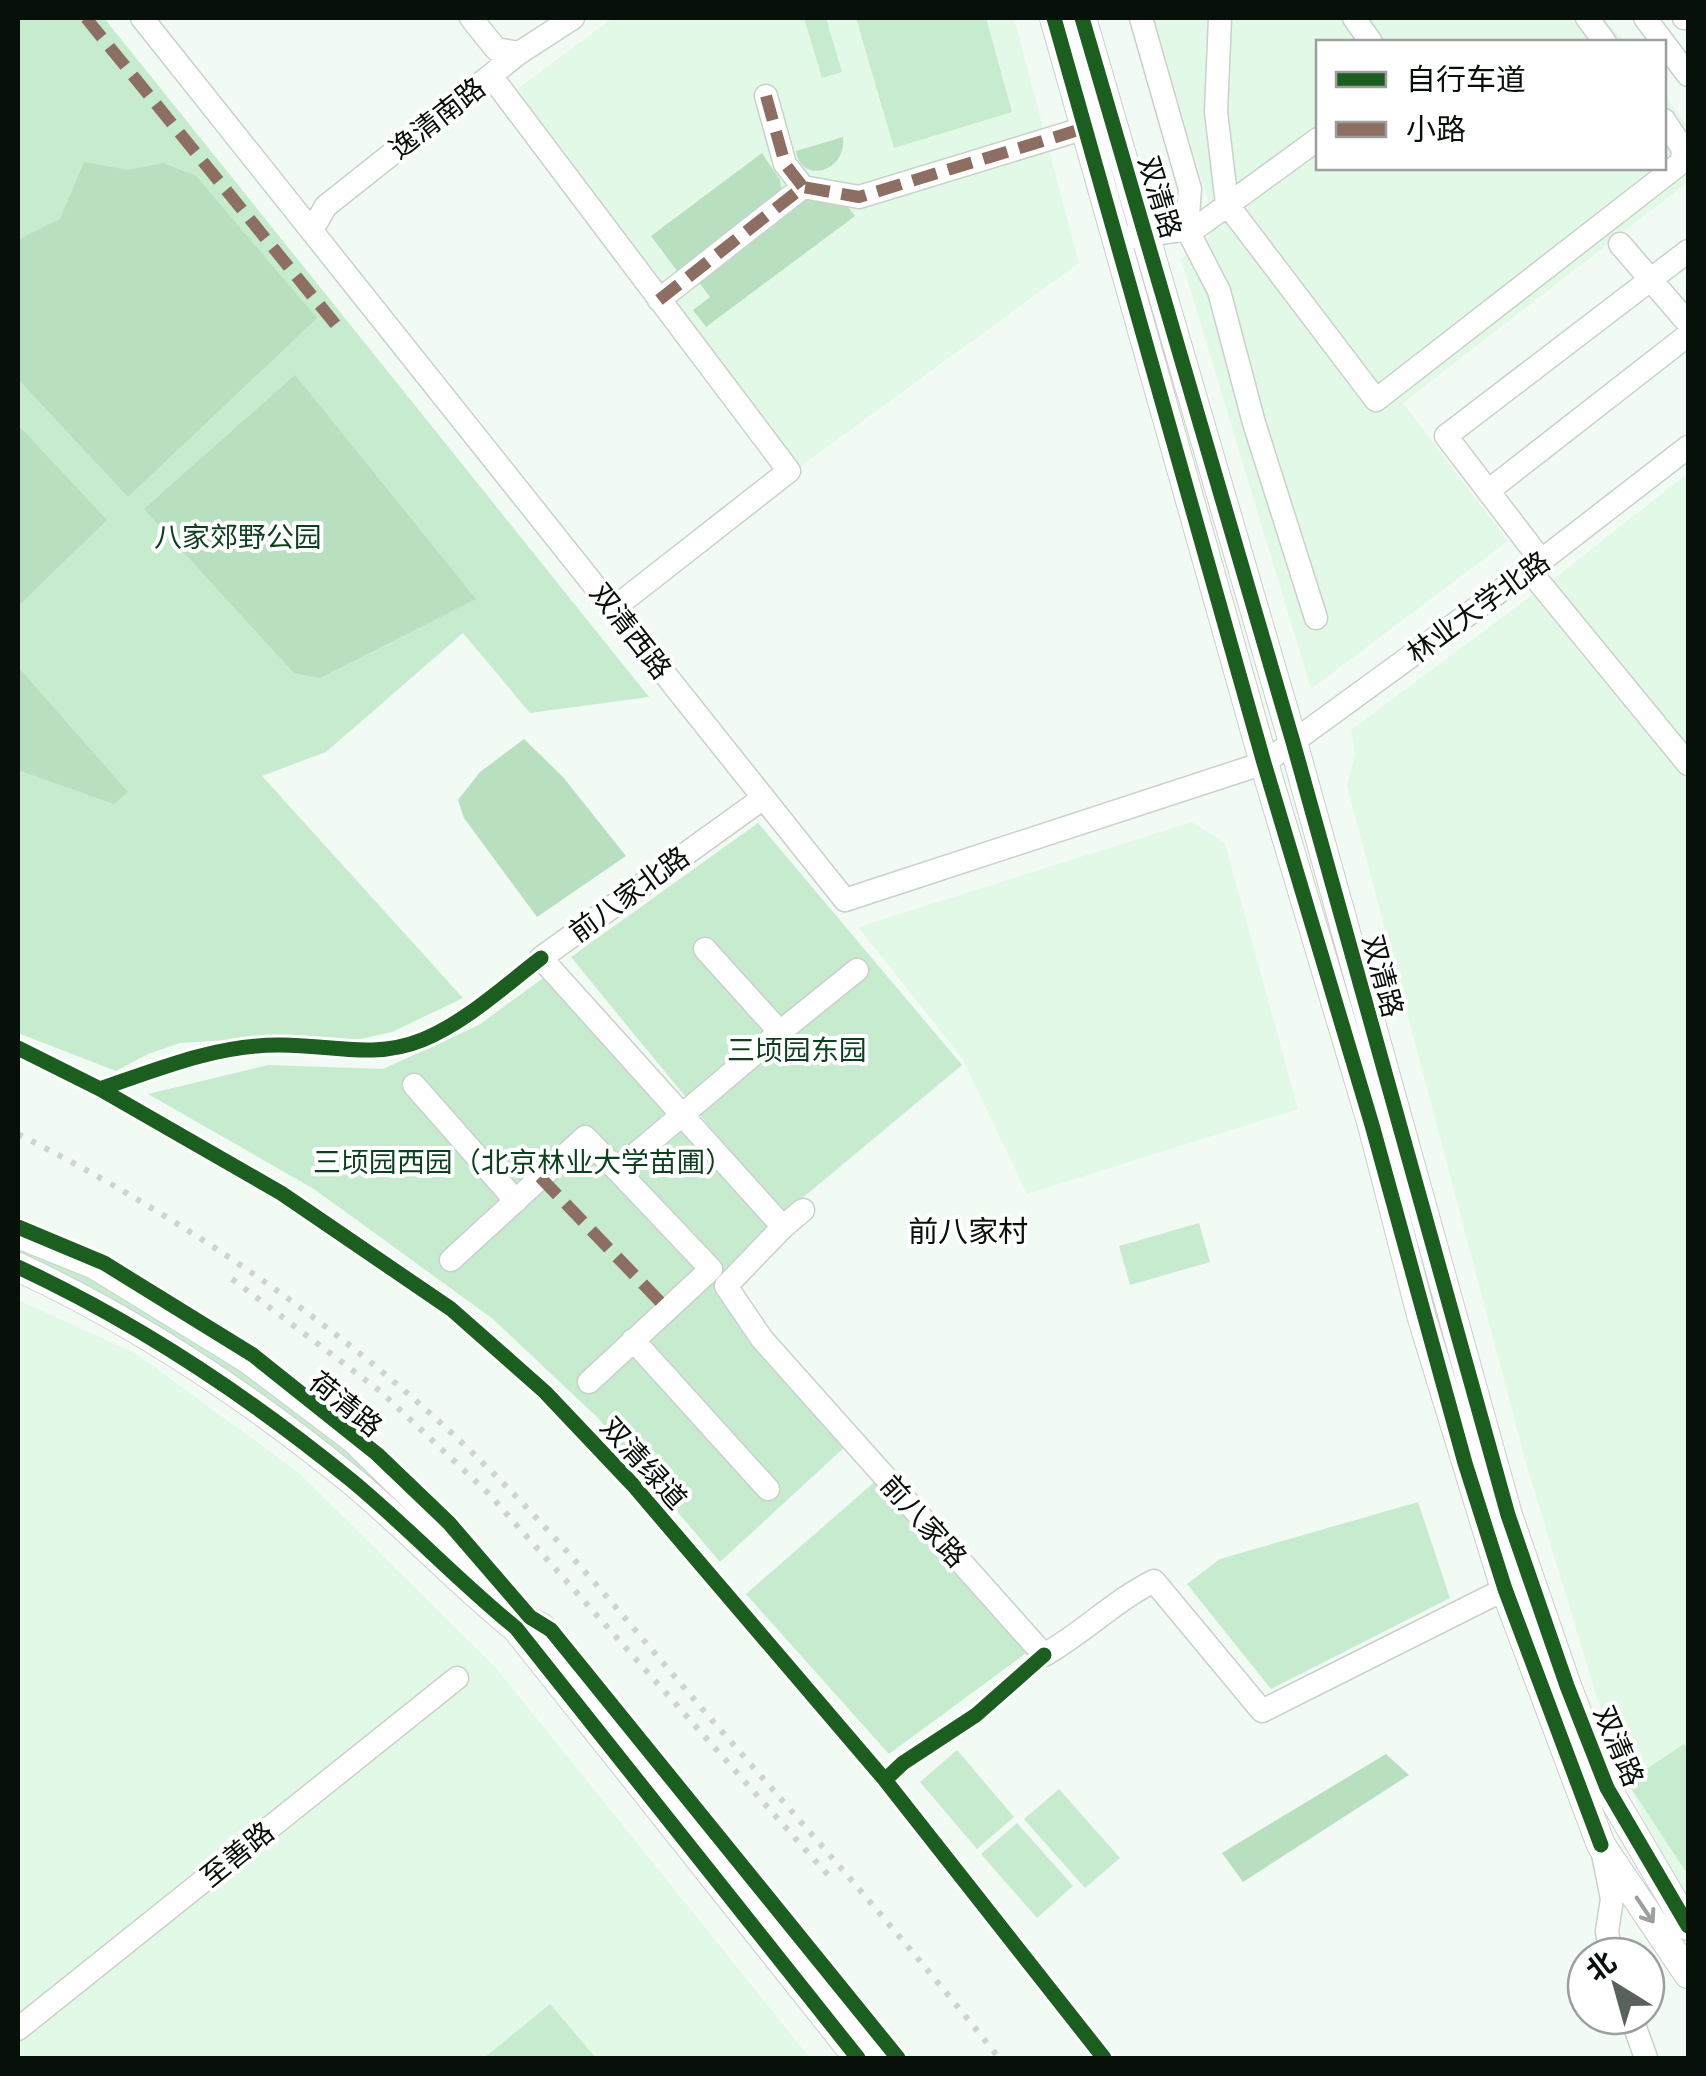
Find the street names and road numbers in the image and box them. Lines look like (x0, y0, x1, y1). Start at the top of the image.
street label: 逸清南路 (382, 69, 491, 165)
street label: 双清路 (1132, 152, 1189, 242)
street label: 林业大学北路 (1399, 543, 1555, 669)
street label: 双清西路 (584, 576, 680, 685)
street label: 前八家北路 (562, 838, 695, 948)
street label: 双清路 (1357, 931, 1411, 1021)
street label: 荷清路 (303, 1364, 390, 1443)
street label: 双清绿道 (595, 1409, 695, 1515)
street label: 前八家路 (875, 1467, 975, 1573)
street label: 双清路 (1588, 1700, 1652, 1791)
street label: 至善路 (193, 1814, 280, 1893)

